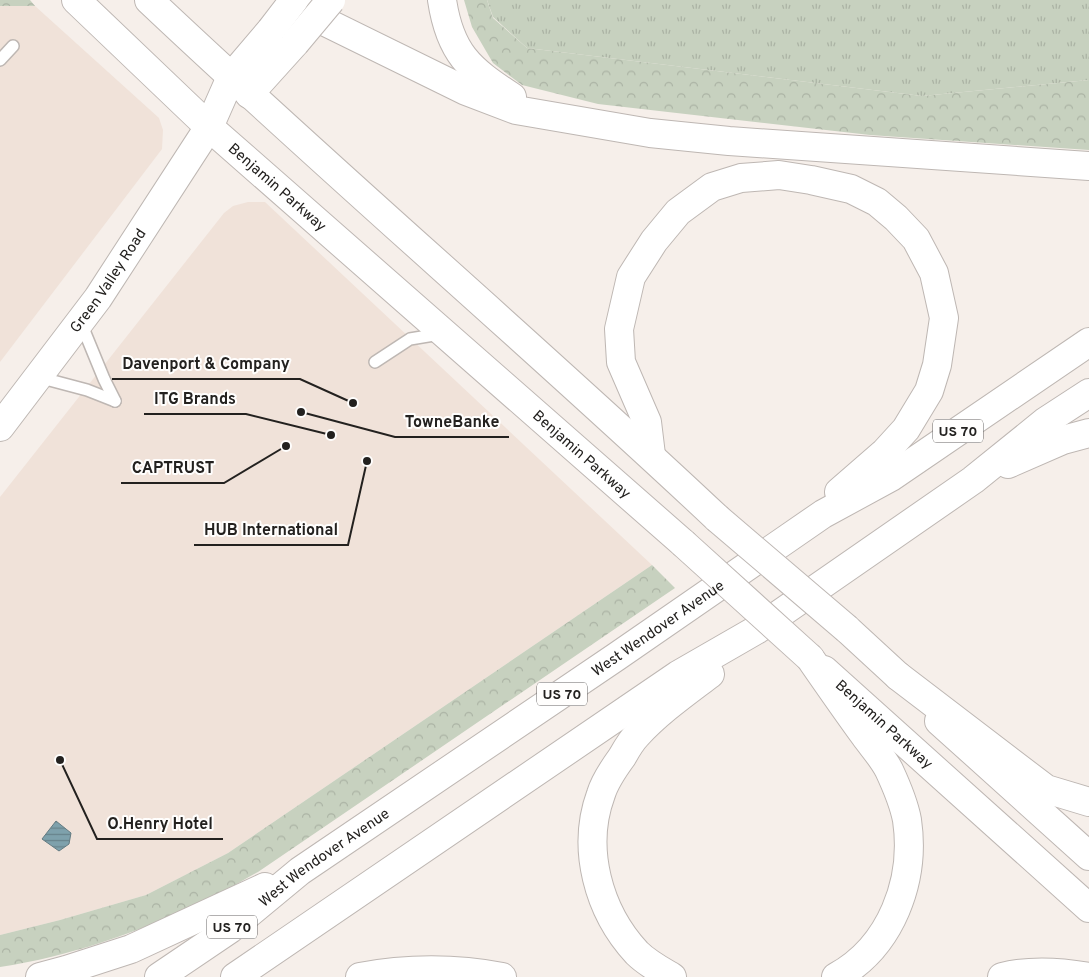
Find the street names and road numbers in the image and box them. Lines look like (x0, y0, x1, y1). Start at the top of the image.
street label: Benjamin Parkway (223, 140, 330, 237)
street label: Green Valley Road (67, 226, 151, 337)
street label: Benjamin Parkway (528, 407, 634, 504)
road number: US 70 (933, 420, 983, 442)
street label: West Wendover Avenue (589, 577, 729, 682)
street label: Benjamin Parkway (831, 677, 936, 774)
road number: US 70 (537, 682, 587, 706)
street label: West Wendover Avenue (256, 805, 394, 912)
road number: US 70 (207, 916, 257, 939)

